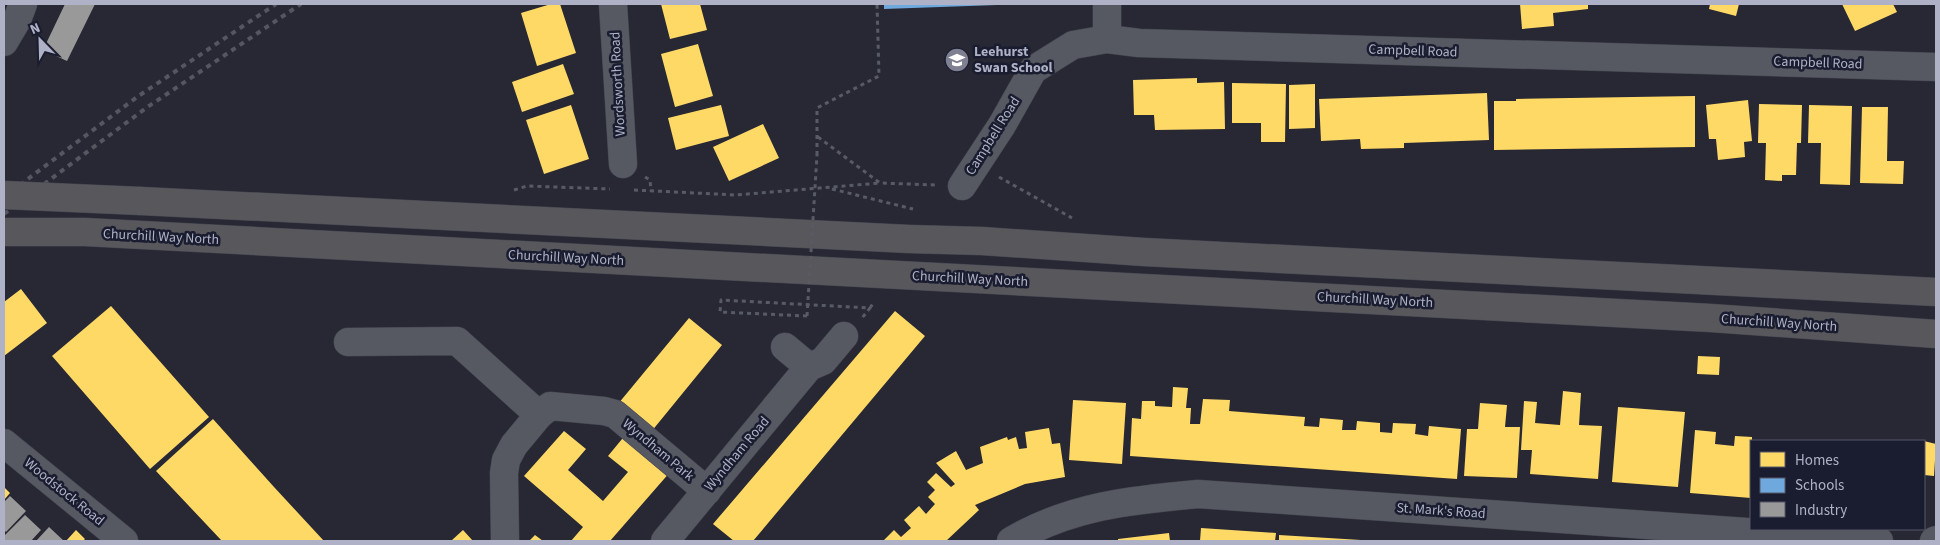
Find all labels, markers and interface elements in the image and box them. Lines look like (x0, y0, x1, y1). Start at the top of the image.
north arrow (15, 15, 65, 65)
text: N (27, 18, 44, 40)
street label: Wordsworth Road (605, 31, 631, 137)
street label: Campbell Road (1368, 39, 1458, 63)
place label: Leehurst Swan School (974, 42, 1053, 78)
school or university icon: Leehurst Swan School (944, 47, 970, 73)
street label: Campbell Road (1773, 51, 1863, 75)
street label: Campbell Road (961, 93, 1025, 179)
street label: Churchill Way North (102, 224, 220, 250)
street label: Churchill Way North (507, 245, 625, 271)
street label: Churchill Way North (911, 266, 1029, 292)
street label: Churchill Way North (1316, 287, 1434, 313)
street label: Churchill Way North (1720, 309, 1838, 337)
street label: Wyndham Road (700, 412, 774, 496)
street label: Wyndham Park (618, 414, 698, 486)
legend (1750, 440, 1925, 530)
text: Homes (1795, 450, 1839, 471)
street label: Woodstock Road (20, 453, 108, 531)
text: Schools (1795, 475, 1844, 496)
street label: St. Mark's Road (1396, 498, 1486, 524)
text: Industry (1795, 500, 1847, 521)

